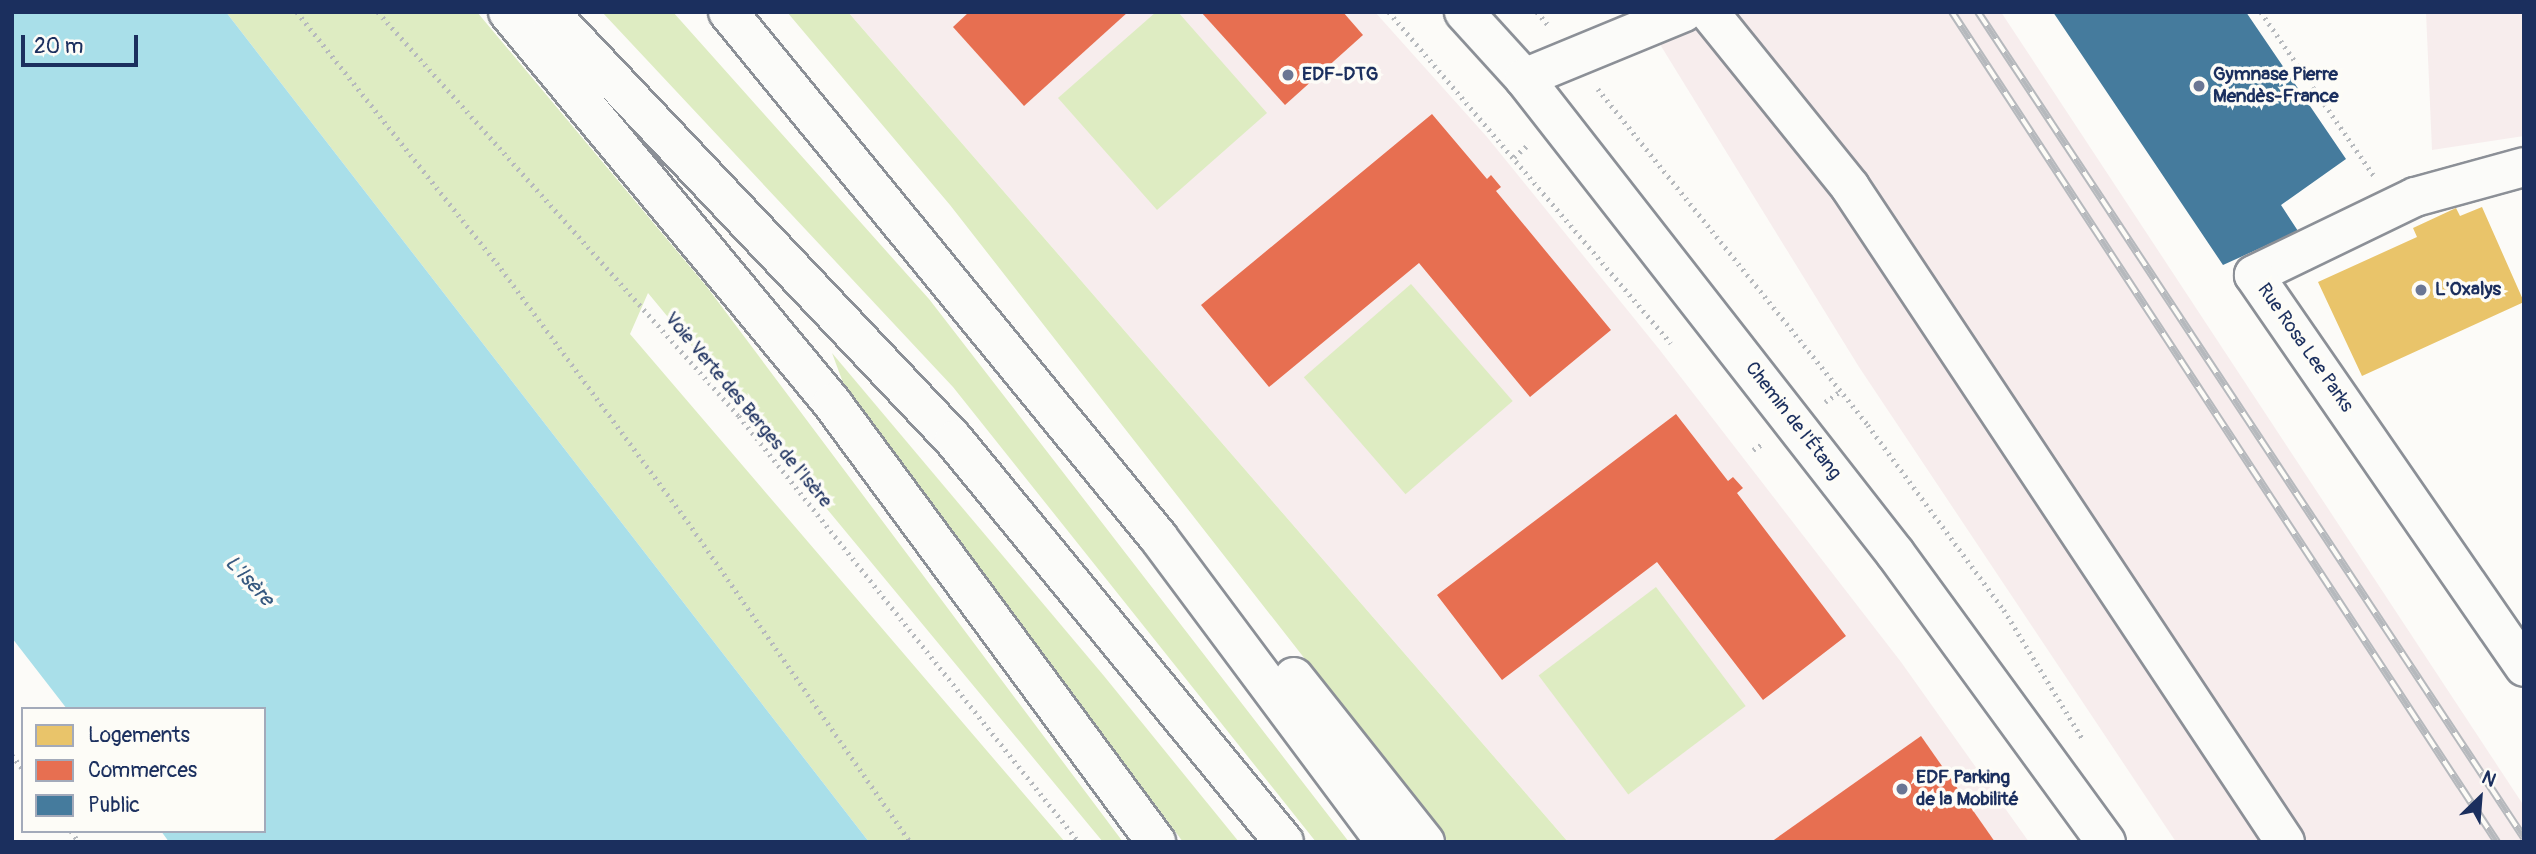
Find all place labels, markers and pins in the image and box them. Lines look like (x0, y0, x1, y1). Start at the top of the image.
place label: EDF-DTG (1302, 64, 1378, 86)
place label: Gymnase Pierre Mendès-France (2213, 64, 2339, 108)
marker: EDF-DTG (1280, 67, 1296, 83)
marker: Gymnase Pierre Mendès-France (2191, 78, 2207, 94)
place label: L'Oxalys (2435, 279, 2501, 301)
marker: L'Oxalys (2413, 282, 2429, 298)
place label: EDF Parking de la Mobilité (1916, 767, 2019, 811)
marker: EDF Parking de la Mobilité (1894, 781, 1910, 797)

